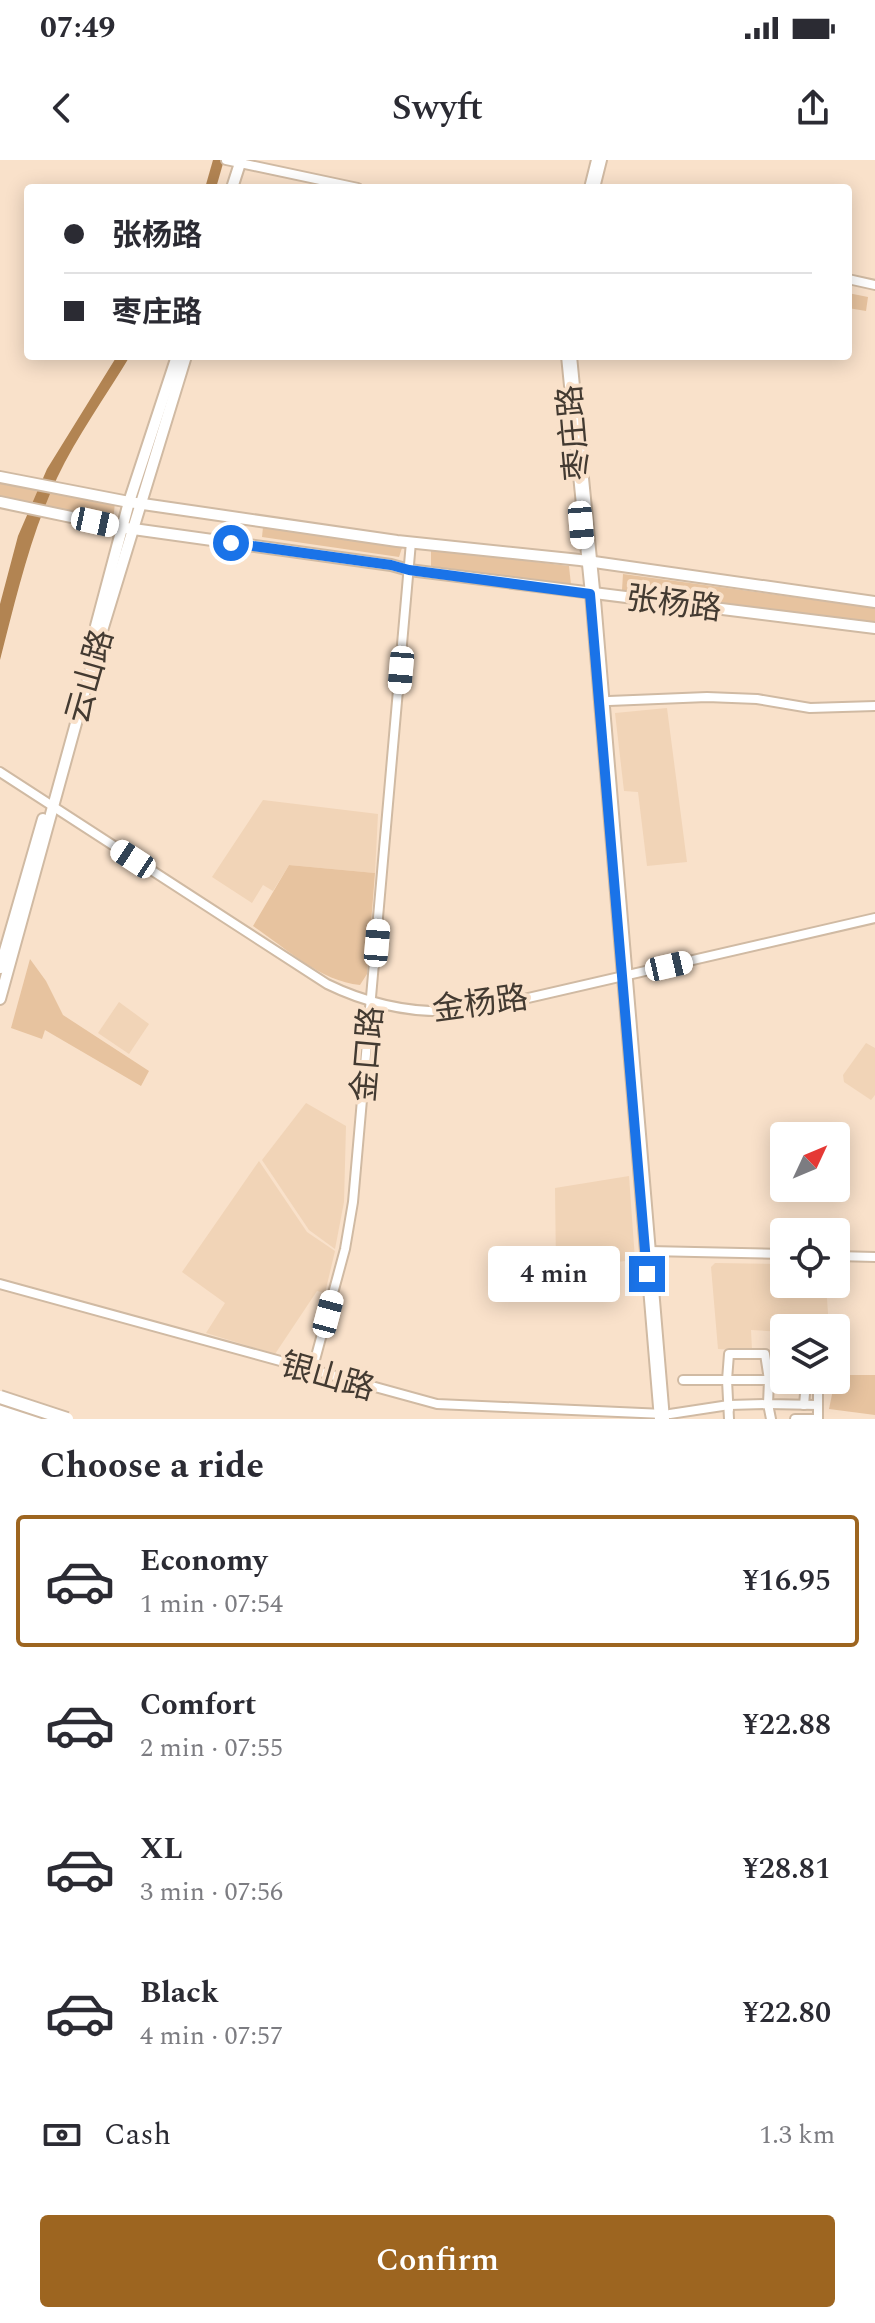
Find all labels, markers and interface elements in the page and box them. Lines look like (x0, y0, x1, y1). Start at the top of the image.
text: 07:49 (40, 5, 115, 51)
text: Swyft (392, 81, 483, 136)
icon: back (40, 86, 84, 130)
icon: share (791, 86, 835, 130)
text: 张杨路 (112, 213, 202, 259)
text: 枣庄路 (112, 290, 202, 336)
street label: 枣庄路 (546, 383, 603, 483)
car (567, 500, 595, 550)
car (69, 505, 121, 539)
route start (213, 525, 249, 561)
street label: 张杨路 (623, 574, 724, 635)
street label: 云山路 (54, 624, 127, 729)
car (387, 645, 415, 695)
car (106, 836, 160, 882)
car (363, 918, 391, 968)
car (643, 949, 695, 983)
street label: 金杨路 (429, 974, 531, 1035)
street label: 金口路 (340, 1004, 397, 1104)
north arrow (770, 1122, 850, 1202)
map controls (770, 1122, 850, 1394)
button: locate (770, 1218, 850, 1298)
callout: 4 min (487, 1246, 619, 1302)
text: 4 min (520, 1254, 588, 1294)
route end (629, 1256, 665, 1292)
car (310, 1288, 346, 1340)
button: layers (770, 1314, 850, 1394)
street label: 银山路 (275, 1341, 380, 1414)
text: Choose a ride (40, 1439, 264, 1494)
text: Economy (140, 1538, 267, 1584)
icon: car (44, 1545, 116, 1617)
text: ¥16.95 (743, 1558, 831, 1604)
text: 1 min · 07:54 (140, 1584, 283, 1624)
text: Comfort (140, 1682, 256, 1728)
icon: car (44, 1689, 116, 1761)
text: ¥22.88 (743, 1702, 831, 1748)
text: 2 min · 07:55 (140, 1728, 283, 1768)
text: XL (140, 1826, 183, 1872)
icon: car (44, 1833, 116, 1905)
text: ¥28.81 (743, 1846, 831, 1892)
text: 3 min · 07:56 (140, 1872, 283, 1912)
text: Black (140, 1970, 219, 2016)
icon: car (44, 1977, 116, 2049)
text: ¥22.80 (743, 1990, 831, 2036)
text: 4 min · 07:57 (140, 2016, 283, 2056)
text: Cash (104, 2112, 171, 2158)
icon: cash (40, 2113, 84, 2157)
text: 1.3 km (759, 2115, 835, 2155)
button: Confirm (40, 2215, 835, 2307)

